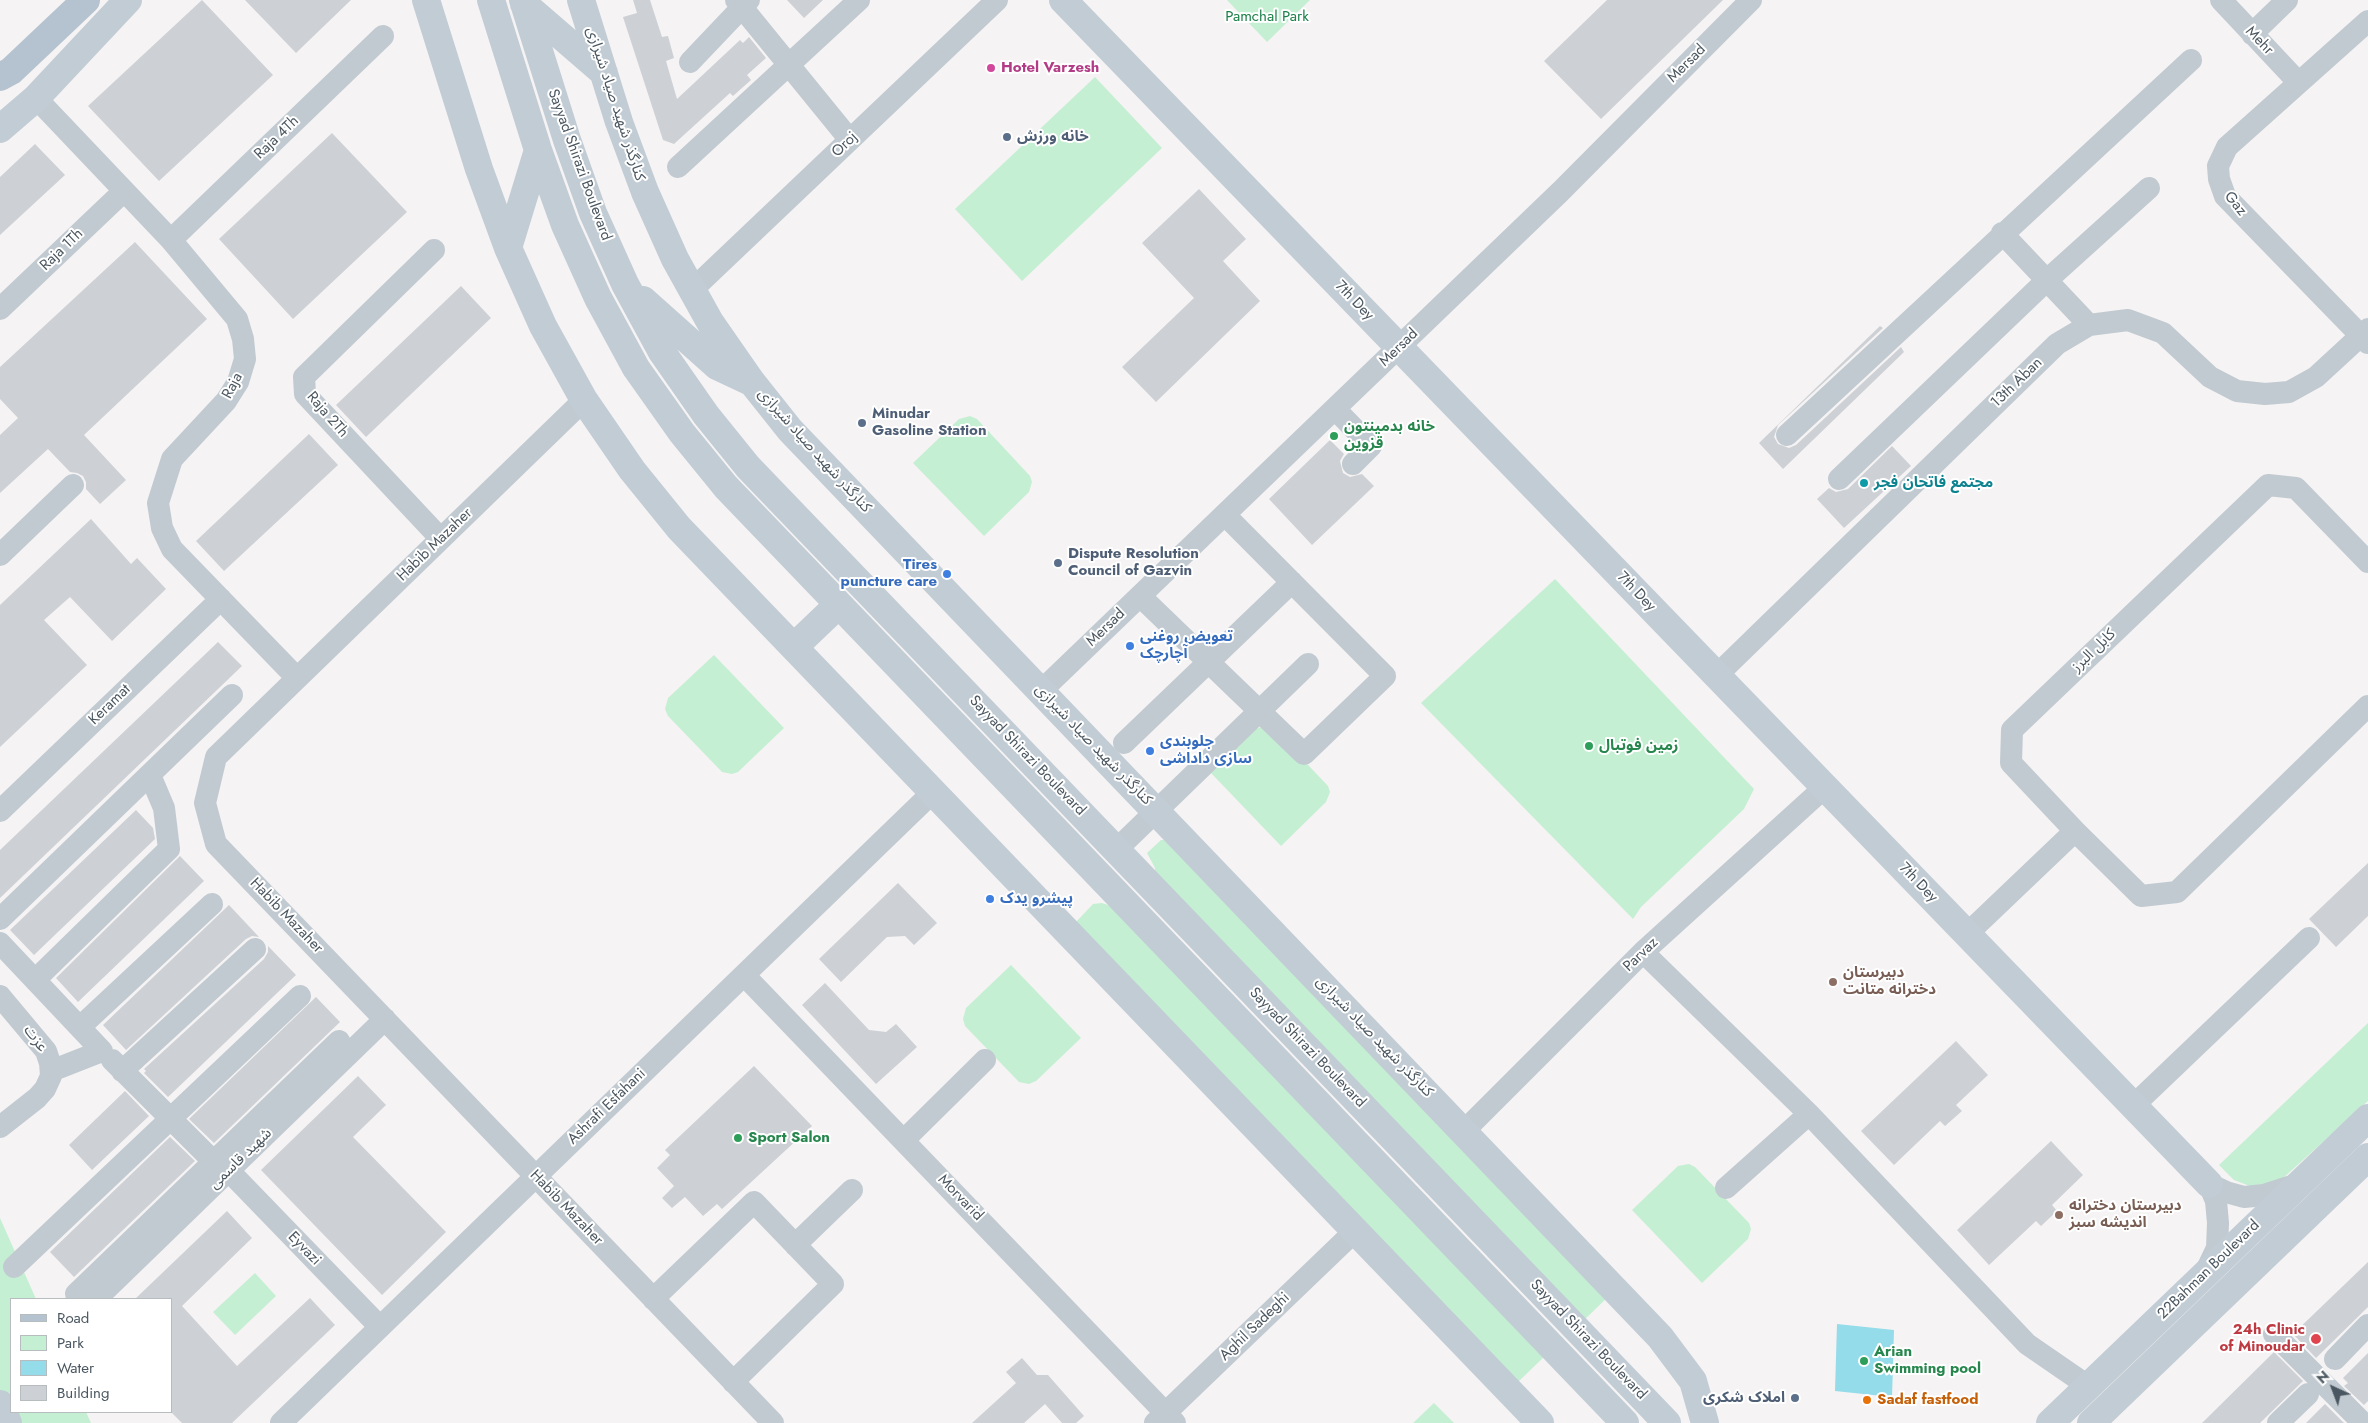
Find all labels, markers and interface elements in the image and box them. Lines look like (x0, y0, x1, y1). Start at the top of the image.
park label: Pamchal Park (1225, 8, 1309, 26)
street label: Mehr (2241, 23, 2277, 59)
street label: کنارگذر شهید صیاد شیرازی (582, 25, 648, 183)
street label: Mersad (1664, 41, 1710, 87)
place label: Hotel Varzesh (1001, 59, 1099, 77)
marker: Hotel Varzesh (985, 62, 997, 74)
street label: Sayyad Shirazi Boulevard (543, 87, 615, 243)
street label: Raja 4Th (251, 113, 303, 163)
place label: خانه ورزش (1017, 128, 1089, 146)
street label: Oroj (828, 129, 862, 161)
marker: خانه ورزش (1001, 131, 1013, 143)
street label: Gaz (2220, 188, 2250, 220)
street label: Raja 1Th (37, 225, 87, 275)
street label: 7th Dey (1331, 277, 1377, 325)
street label: Mersad (1376, 325, 1422, 371)
street label: 13th Aban (1988, 354, 2046, 412)
street label: Raja (219, 370, 247, 402)
street label: کنارگذر شهید صیاد شیرازی (754, 385, 874, 517)
street label: Raja 2Th (302, 389, 352, 441)
place label: Minudar Gasoline Station (872, 405, 987, 440)
marker: Minudar Gasoline Station (856, 417, 868, 429)
place label: خانه بدمینتون قزوین (1344, 418, 1435, 453)
marker: خانه بدمینتون قزوین (1328, 430, 1340, 442)
place label: مجتمع فاتحان فجر (1874, 474, 1993, 492)
marker: مجتمع فاتحان فجر (1858, 477, 1870, 489)
street label: Habib Mazaher (394, 505, 476, 585)
place label: Dispute Resolution Council of Gazvin (1068, 545, 1199, 580)
place label: Tires puncture care (841, 556, 937, 591)
marker: Dispute Resolution Council of Gazvin (1052, 557, 1064, 569)
marker: Tires puncture care (941, 568, 953, 580)
street label: 7th Dey (1613, 568, 1659, 616)
street label: Mersad (1083, 605, 1129, 651)
street label: کابل البرز (2068, 626, 2120, 676)
place label: تعویض روغنی آچارچک (1140, 628, 1233, 663)
marker: تعویض روغنی آچارچک (1124, 640, 1136, 652)
street label: Keramat (86, 681, 134, 729)
street label: کنارگذر شهید صیاد شیرازی (1031, 681, 1155, 809)
street label: Sayyad Shirazi Boulevard (965, 692, 1089, 820)
place label: جلوبندی سازی داداشی (1160, 733, 1252, 768)
place label: زمین فوتبال (1599, 737, 1678, 755)
marker: زمین فوتبال (1583, 740, 1595, 752)
marker: جلوبندی سازی داداشی (1144, 745, 1156, 757)
street label: 7th Dey (1895, 859, 1941, 907)
street label: Habib Mazaher (246, 875, 326, 957)
place label: پیشرو یدک (1000, 890, 1073, 908)
marker: پیشرو یدک (984, 893, 996, 905)
street label: Parvaz (1620, 934, 1662, 976)
place label: دبیرستان دخترانه متانت (1843, 964, 1936, 999)
street label: کنارگذر شهید صیاد شیرازی (1312, 973, 1436, 1101)
marker: دبیرستان دخترانه متانت (1827, 976, 1839, 988)
street label: Sayyad Shirazi Boulevard (1245, 984, 1369, 1112)
street label: عزت (19, 1022, 51, 1056)
street label: Ashrafi Esfahani (564, 1065, 650, 1149)
street label: شهید قاسمی (206, 1125, 276, 1193)
place label: Sport Salon (748, 1129, 830, 1147)
marker: Sport Salon (732, 1132, 744, 1144)
street label: Habib Mazaher (526, 1167, 606, 1249)
street label: Morvarid (934, 1171, 986, 1225)
place label: دبیرستان دخترانه اندیشه سبز (2069, 1197, 2182, 1232)
marker: دبیرستان دخترانه اندیشه سبز (2053, 1209, 2065, 1221)
street label: 22Bahman Boulevard (2154, 1217, 2264, 1323)
street label: Eyvazi (284, 1228, 324, 1270)
street label: Sayyad Shirazi Boulevard (1526, 1276, 1650, 1404)
street label: Aghil Sadeghi (1216, 1289, 1294, 1365)
legend (10, 1298, 172, 1413)
text: Road (57, 1307, 89, 1329)
place label: 24h Clinic of Minoudar (2219, 1321, 2305, 1356)
text: Park (57, 1332, 84, 1354)
marker: 24h Clinic of Minoudar (2309, 1332, 2323, 1346)
place label: Arian Swimming pool (1874, 1343, 1981, 1378)
marker: Arian Swimming pool (1858, 1355, 1870, 1367)
text: Water (57, 1357, 94, 1379)
north arrow (2308, 1363, 2358, 1413)
text: N (2312, 1366, 2334, 1388)
text: Building (57, 1382, 109, 1404)
place label: املاک شکری (1703, 1389, 1785, 1407)
place label: Sadaf fastfood (1877, 1391, 1978, 1409)
marker: املاک شکری (1789, 1392, 1801, 1404)
marker: Sadaf fastfood (1861, 1394, 1873, 1406)

